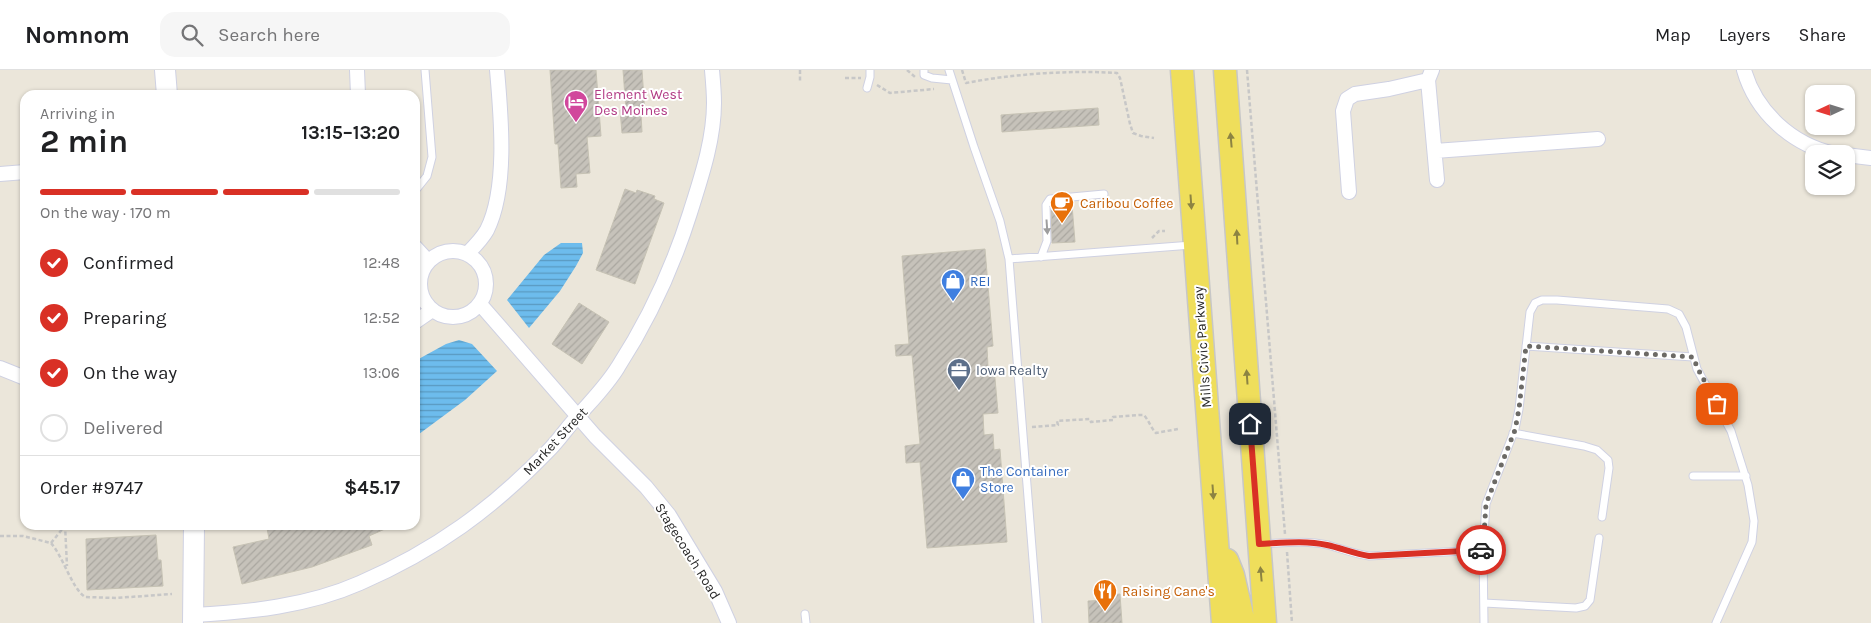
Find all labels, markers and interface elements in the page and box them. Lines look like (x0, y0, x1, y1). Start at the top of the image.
search box (160, 12, 510, 57)
text: Nomnom (25, 21, 130, 49)
icon: search (178, 21, 206, 49)
text: Search here (218, 24, 320, 46)
text: Map (1655, 24, 1691, 46)
text: Layers (1719, 24, 1771, 46)
text: Share (1799, 24, 1846, 46)
north arrow (1805, 85, 1855, 135)
map controls (1805, 85, 1855, 195)
place label: Element West Des Moines (594, 86, 682, 119)
hotel icon: Element West Des Moines (563, 89, 589, 123)
text: Arriving in (40, 104, 115, 123)
text: 13:15–13:20 (301, 122, 400, 144)
text: 2 min (40, 123, 128, 160)
one-way arrow (1226, 131, 1234, 147)
button: layers (1805, 145, 1855, 195)
cafe icon: Caribou Coffee (1049, 190, 1075, 224)
one-way arrow (1188, 194, 1196, 210)
place label: Caribou Coffee (1080, 195, 1173, 212)
text: On the way · 170 m (40, 203, 171, 222)
one-way arrow (1044, 219, 1052, 235)
one-way arrow (1233, 228, 1241, 244)
icon: check (40, 249, 68, 277)
text: Confirmed (83, 252, 174, 274)
text: 12:48 (363, 253, 400, 272)
shop icon: REI (940, 268, 966, 302)
place label: REI (970, 273, 990, 290)
street label: Mills Civic Parkway (1190, 285, 1215, 408)
icon: check (40, 304, 68, 332)
text: Preparing (83, 307, 166, 329)
text: 12:52 (363, 308, 400, 327)
office icon: Iowa Realty (946, 357, 972, 391)
icon: check (40, 359, 68, 387)
text: On the way (83, 362, 177, 384)
place label: Iowa Realty (976, 362, 1048, 379)
text: 13:06 (363, 363, 400, 382)
one-way arrow (1242, 369, 1250, 385)
pin (1696, 383, 1738, 425)
icon: bag (1703, 390, 1731, 418)
pin (1229, 403, 1271, 445)
street label: Market Street (520, 404, 591, 479)
icon: home (1236, 410, 1264, 438)
text: Delivered (83, 417, 163, 439)
place label: The Container Store (980, 463, 1069, 496)
shop icon: The Container Store (950, 466, 976, 500)
text: Order #9747 (40, 477, 143, 499)
text: $45.17 (344, 477, 400, 499)
one-way arrow (1210, 484, 1218, 500)
street label: Stagecoach Road (651, 500, 724, 603)
courier (1456, 525, 1506, 575)
icon: car (1467, 536, 1495, 564)
one-way arrow (1257, 566, 1265, 582)
restaurant icon: Raising Cane's (1092, 578, 1118, 612)
place label: Raising Cane's (1122, 583, 1215, 600)

